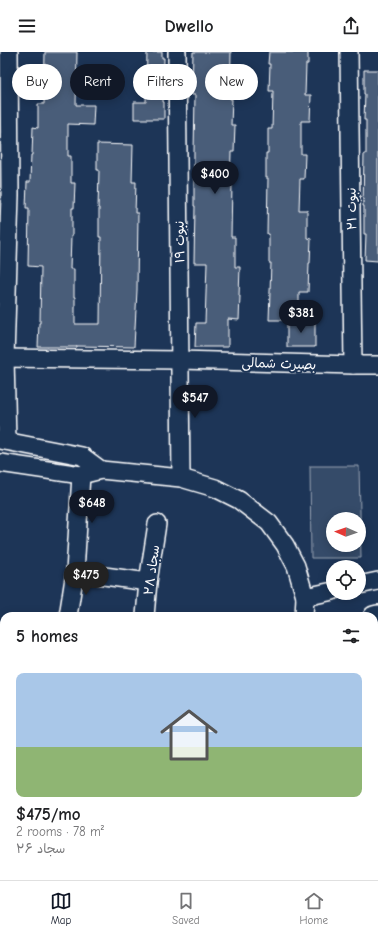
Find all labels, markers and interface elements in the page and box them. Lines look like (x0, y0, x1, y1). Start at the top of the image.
icon: menu (16, 15, 38, 37)
icon: share (340, 15, 362, 37)
text: Dwello (164, 16, 214, 37)
chip: Buy (12, 64, 62, 100)
chip: Rent (70, 64, 125, 100)
chip: Filters (133, 64, 197, 100)
chip: New (205, 64, 258, 100)
pin: $400 (191, 161, 239, 195)
text: $400 (201, 166, 229, 181)
street label: نبوت ۲۱ (344, 187, 360, 231)
street label: نبوت ۱۹ (172, 221, 188, 263)
pin: $381 (277, 300, 325, 334)
text: $381 (288, 305, 314, 320)
street label: بصیرت شمالی (241, 355, 317, 374)
pin: $547 (171, 385, 219, 419)
text: $547 (182, 390, 208, 405)
pin: $648 (68, 490, 116, 524)
text: $648 (78, 495, 106, 510)
north arrow (326, 512, 366, 552)
map controls (326, 512, 366, 600)
street label: سجاد ۲۸ (141, 544, 163, 596)
button: locate (326, 560, 366, 600)
pin: $475 (62, 562, 110, 596)
text: $475 (73, 567, 99, 582)
icon: filters (340, 625, 362, 647)
text: 5 homes (16, 627, 78, 646)
icon: home (153, 699, 225, 771)
text: $475/mo (16, 805, 81, 824)
text: 2 rooms · 78 m² (16, 824, 104, 839)
text: سجاد ۲۶ (16, 841, 65, 856)
tab: Map (50, 890, 72, 927)
tab: Saved (172, 890, 200, 927)
tab: Home (300, 890, 328, 927)

